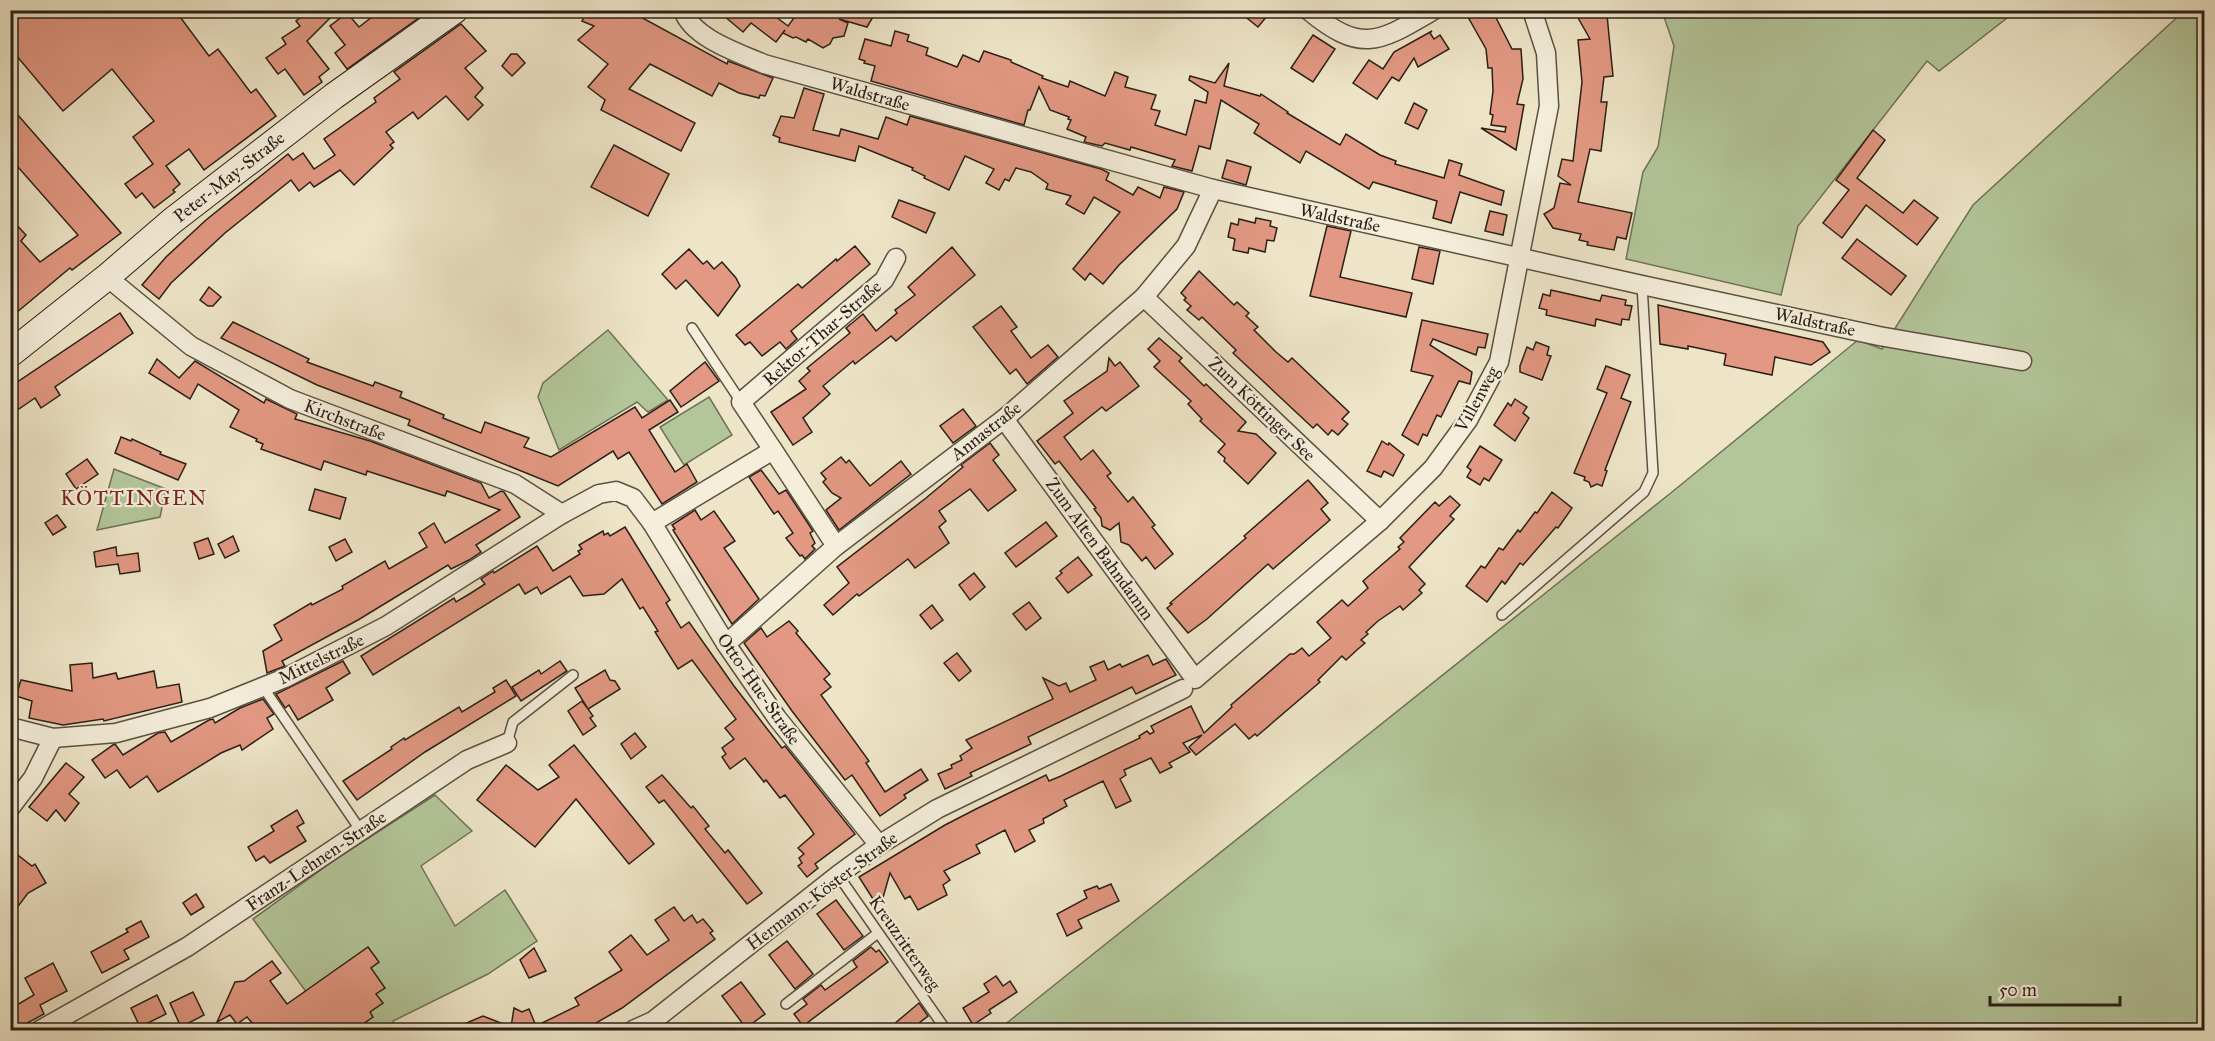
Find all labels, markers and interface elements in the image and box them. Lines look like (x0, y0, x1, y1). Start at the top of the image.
street label: Waldstraße (828, 72, 912, 116)
street label: Peter-May-Straße (169, 127, 289, 227)
street label: Waldstraße (1298, 199, 1382, 237)
street label: Rektor-Thar-Straße (758, 276, 886, 390)
street label: Waldstraße (1773, 303, 1857, 341)
street label: Zum Köttinger See (1203, 352, 1320, 467)
street label: Villenweg (1450, 362, 1505, 437)
street label: Kirchstraße (301, 394, 389, 446)
street label: Annastraße (946, 397, 1026, 466)
street label: Zum Alten Bahndamm (1041, 474, 1159, 624)
district label: KÖTTINGEN (60, 485, 208, 511)
street label: Mittelstraße (275, 629, 367, 689)
street label: Otto-Hue-Straße (712, 629, 806, 749)
street label: Franz-Lehnen-Straße (242, 806, 390, 916)
street label: Hermann-Köster-Straße (742, 827, 902, 955)
street label: Kreuzritterweg (863, 891, 946, 996)
scale bar (1990, 969, 2120, 1007)
text: 50 m (1999, 979, 2037, 1001)

